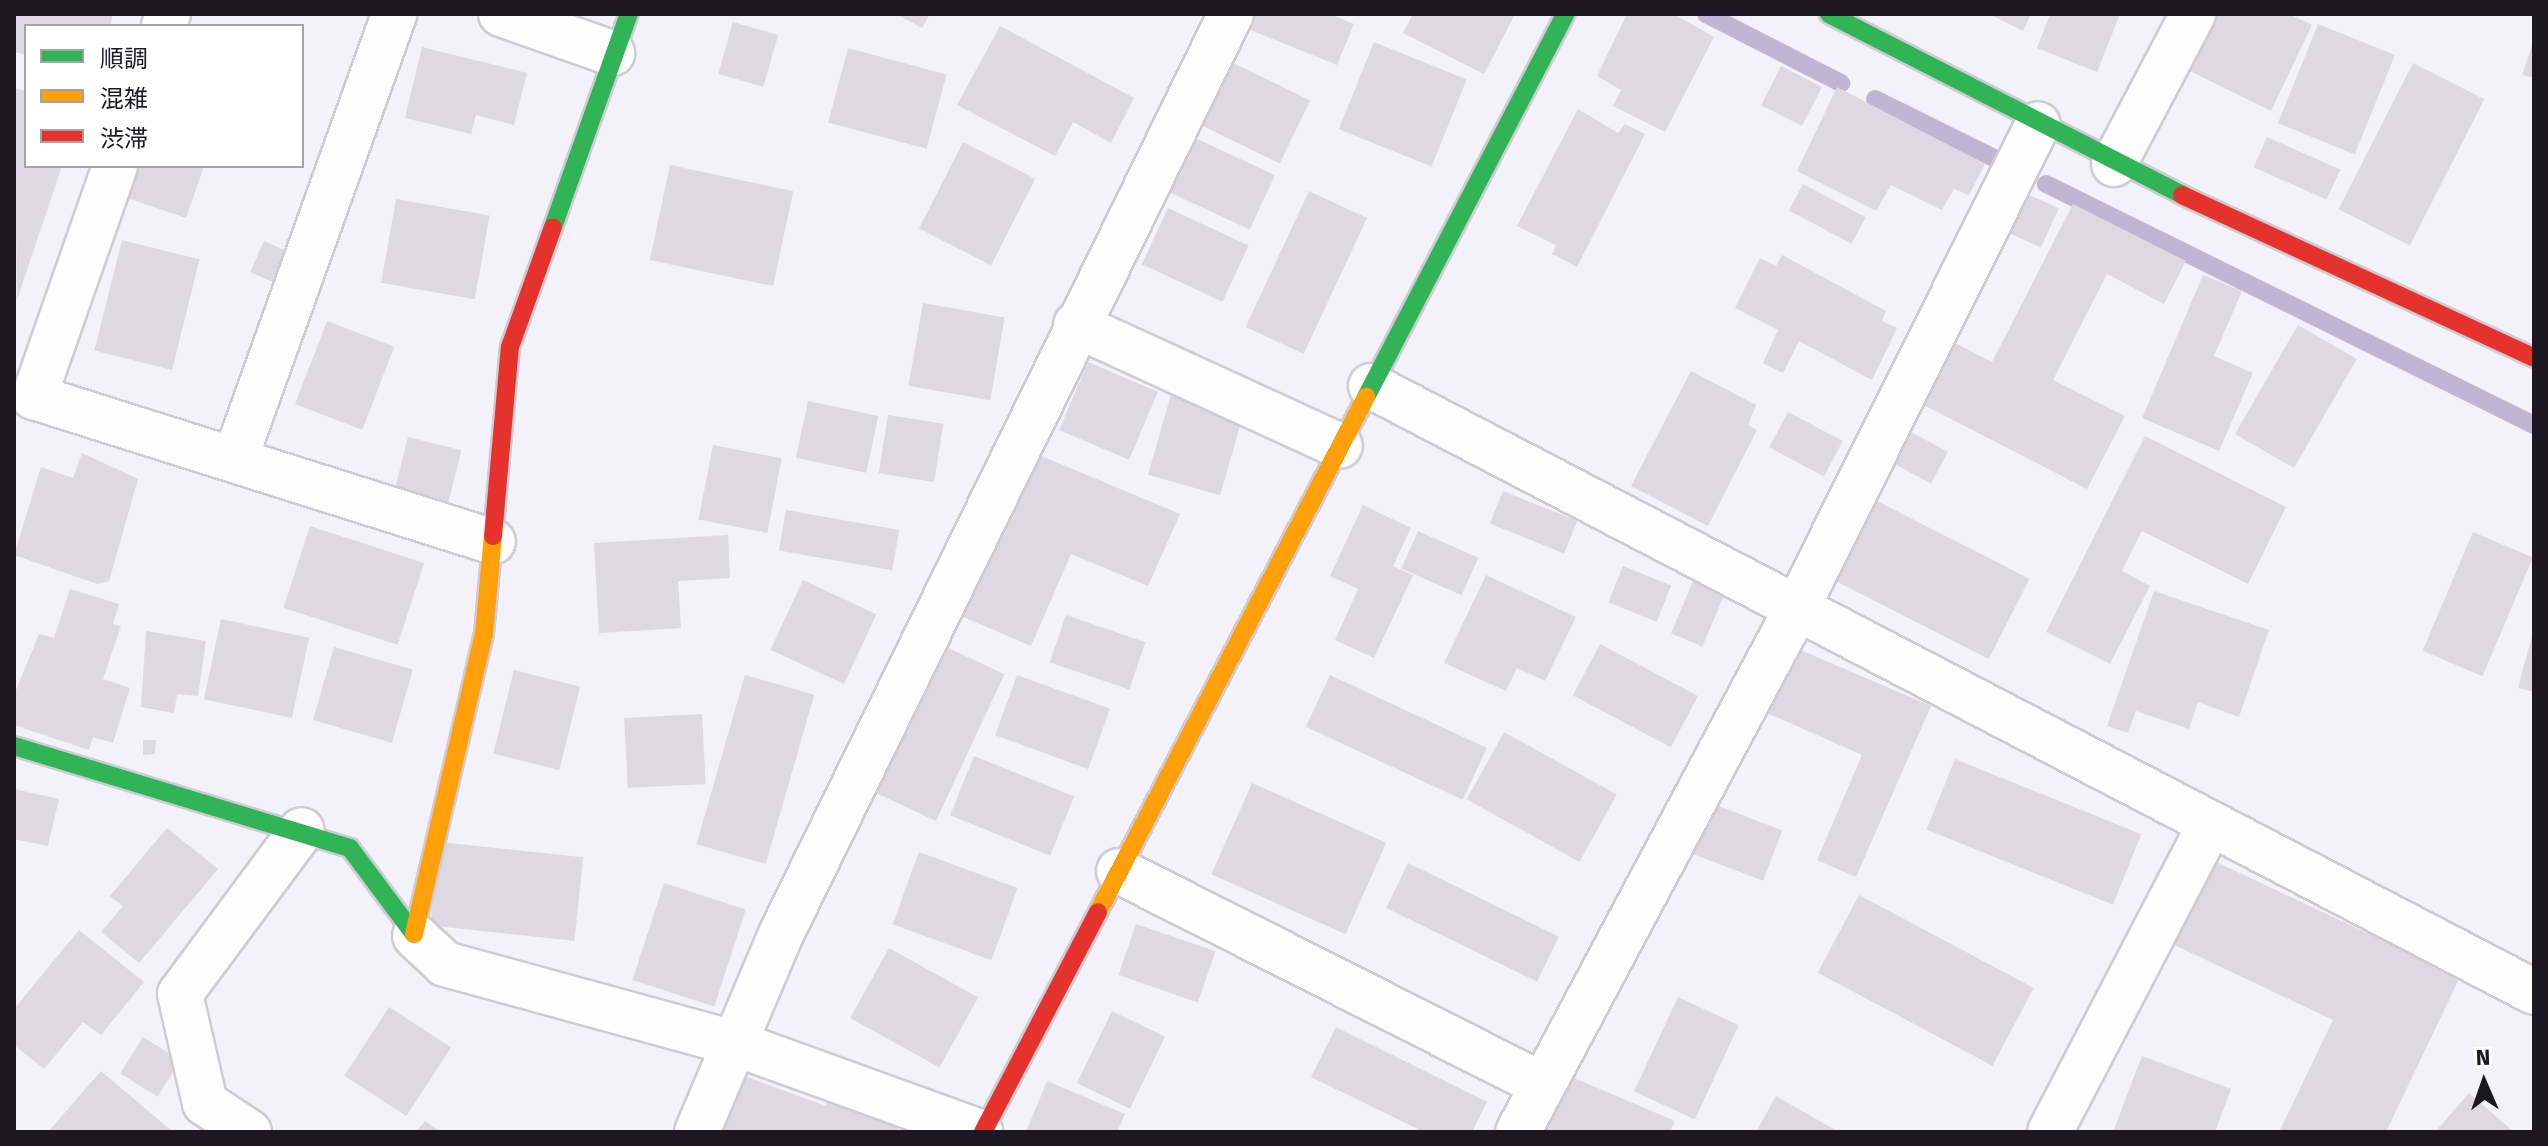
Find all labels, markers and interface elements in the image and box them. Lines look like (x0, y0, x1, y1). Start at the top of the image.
legend (24, 24, 304, 168)
text: 順調 (100, 45, 148, 73)
text: 混雑 (100, 85, 148, 113)
text: 渋滞 (100, 125, 148, 153)
north arrow (2444, 1042, 2524, 1122)
text: N (2475, 1044, 2491, 1071)

